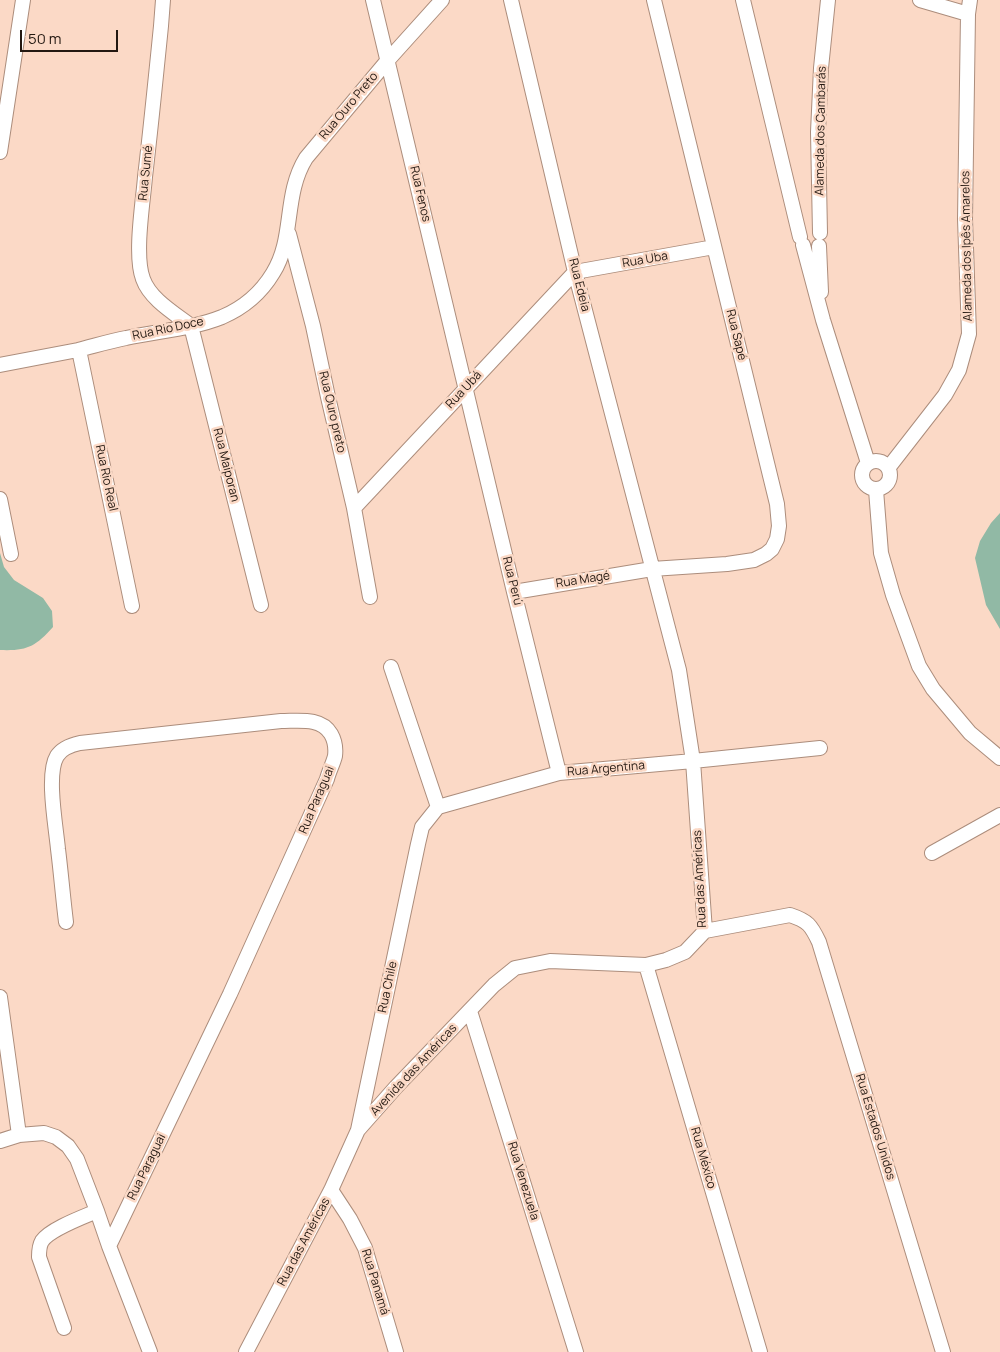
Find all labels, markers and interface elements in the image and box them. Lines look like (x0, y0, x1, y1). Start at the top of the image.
scale bar (22, 20, 120, 52)
text: 50 m (28, 28, 62, 49)
street label: Alameda dos Cambarás (813, 66, 829, 196)
street label: Rua Ouro Preto (317, 69, 381, 143)
street label: Rua Sumé (136, 145, 156, 201)
street label: Rua Fenos (407, 165, 433, 223)
street label: Alameda dos Ipês Amarelos (958, 171, 976, 321)
street label: Rua Uba (621, 249, 669, 271)
street label: Rua Edeia (565, 257, 593, 313)
street label: Rua Sapé (723, 308, 749, 362)
street label: Rua Rio Doce (131, 314, 205, 344)
street label: Rua Ubá (443, 368, 485, 412)
street label: Rua Ouro preto (316, 370, 348, 454)
street label: Rua Maiporan (210, 427, 242, 503)
street label: Rua Rio Real (92, 443, 120, 513)
street label: Rua Perú (499, 555, 525, 607)
street label: Rua Magé (555, 569, 611, 591)
street label: Rua Argentina (567, 758, 645, 780)
street label: Rua Paraguai (296, 764, 338, 836)
street label: Rua das Américas (690, 830, 710, 928)
street label: Rua Chile (376, 960, 400, 1014)
street label: Avenida das Américas (368, 1021, 460, 1119)
street label: Rua Estados Unidos (852, 1072, 898, 1182)
street label: Rua México (687, 1126, 719, 1190)
street label: Rua Paraguai (125, 1132, 169, 1202)
street label: Rua Venezuela (504, 1140, 542, 1222)
street label: Rua das Américas (275, 1195, 333, 1289)
street label: Rua Panamá (358, 1247, 392, 1317)

